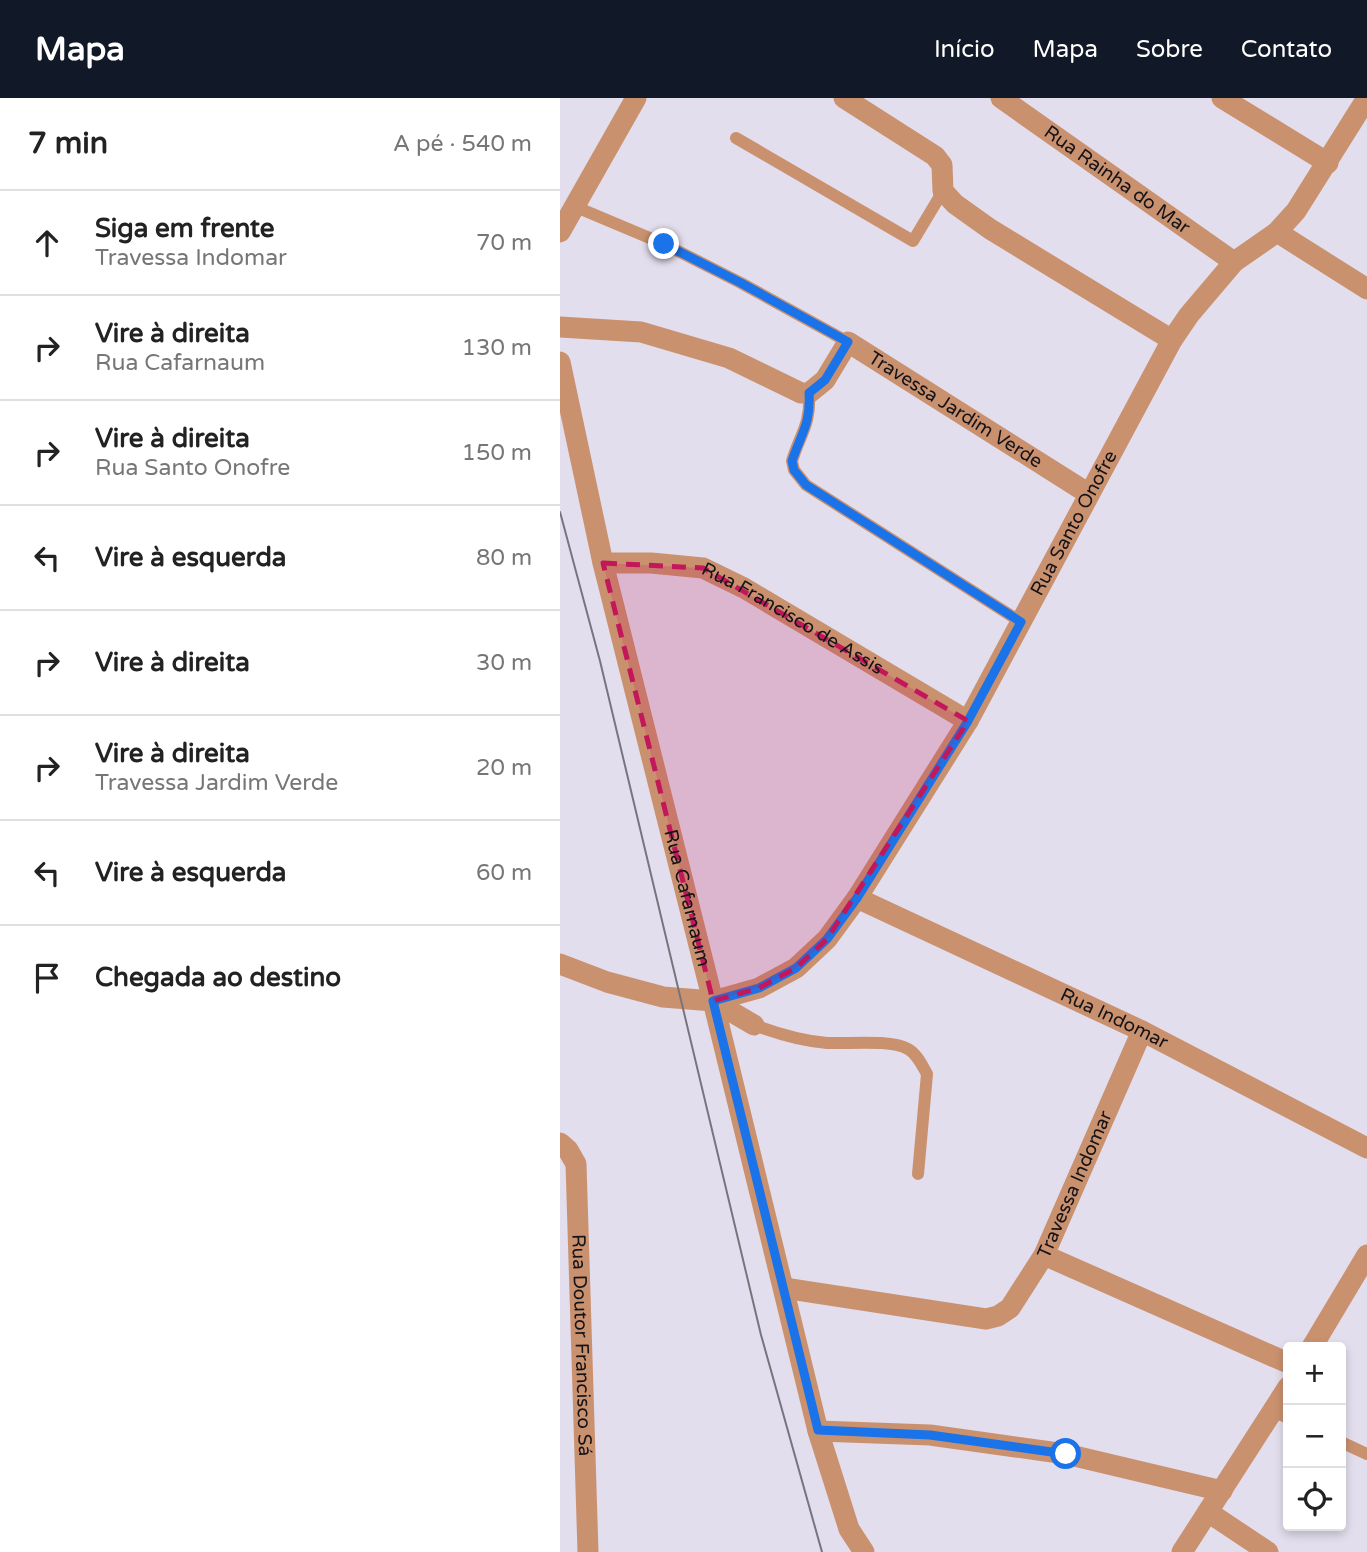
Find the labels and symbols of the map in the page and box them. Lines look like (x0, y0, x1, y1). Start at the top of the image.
street label: Rua Rainha do Mar (1040, 121, 1195, 239)
route end (648, 228, 679, 259)
street label: Travessa Jardim Verde (864, 347, 1046, 473)
street label: Rua Santo Onofre (1026, 447, 1122, 599)
street label: Rua Francisco de Assis (698, 558, 887, 679)
street label: Rua Cafarnaum (659, 827, 715, 969)
street label: Rua Indomar (1057, 983, 1172, 1054)
street label: Travessa Indomar (1033, 1107, 1117, 1262)
street label: Rua Doutor Francisco Sá (567, 1234, 596, 1457)
route start (1050, 1438, 1081, 1469)

